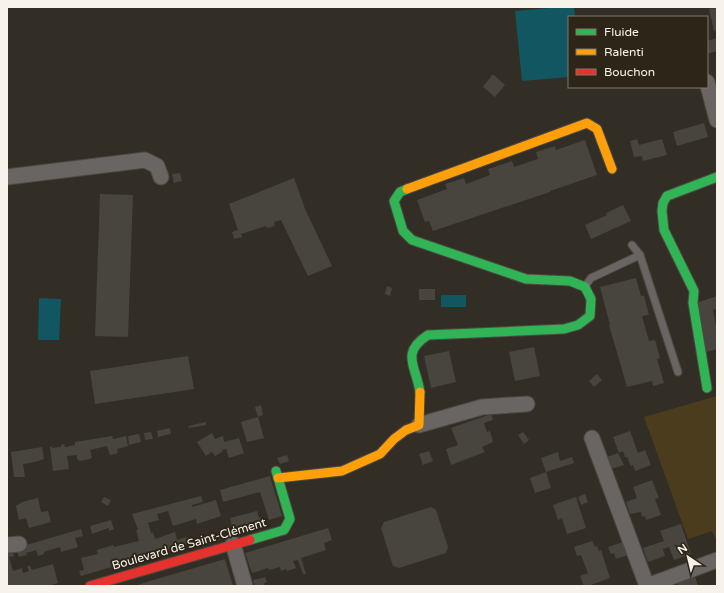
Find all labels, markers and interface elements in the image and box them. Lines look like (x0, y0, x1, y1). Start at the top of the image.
legend (568, 16, 708, 88)
text: Fluide (604, 25, 639, 39)
text: Ralenti (604, 45, 644, 59)
text: Bouchon (604, 65, 655, 79)
street label: Boulevard de Saint-Clément (110, 515, 268, 573)
north arrow (668, 537, 708, 577)
text: N (675, 541, 690, 557)

